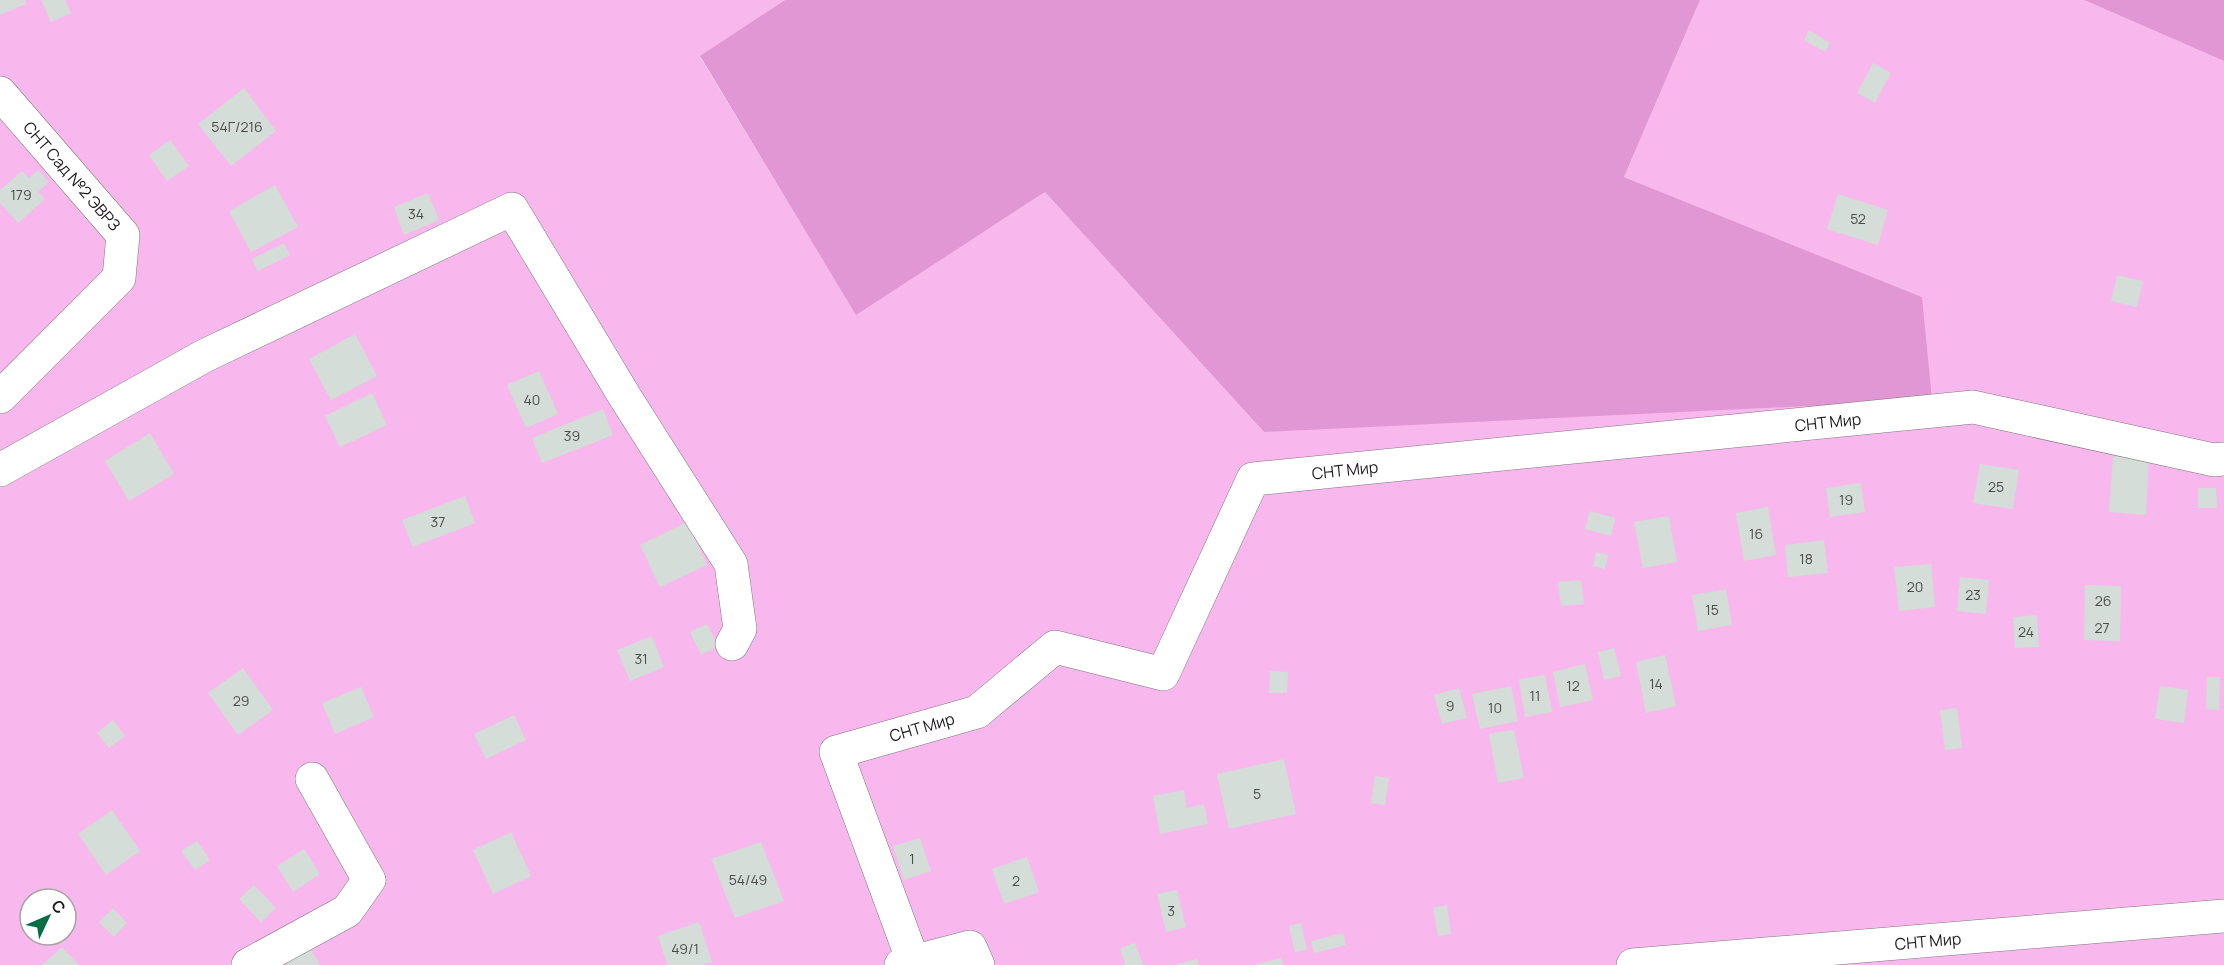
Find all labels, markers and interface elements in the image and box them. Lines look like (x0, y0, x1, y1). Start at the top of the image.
street label: СНТ Сад №2 ЭВРЗ (18, 117, 126, 236)
house number: 54Г/216 (211, 117, 263, 136)
house number: 179 (10, 185, 32, 204)
house number: 34 (408, 204, 424, 223)
house number: 52 (1850, 209, 1866, 228)
house number: 40 (524, 390, 540, 409)
street label: СНТ Мир (1794, 408, 1862, 436)
house number: 39 (564, 426, 580, 445)
street label: СНТ Мир (1311, 456, 1379, 484)
house number: 25 (1988, 477, 2004, 496)
house number: 19 (1839, 490, 1853, 509)
house number: 37 (431, 512, 445, 531)
house number: 16 (1749, 524, 1763, 543)
house number: 18 (1799, 549, 1813, 568)
house number: 20 (1907, 577, 1923, 596)
house number: 23 (1965, 585, 1981, 604)
house number: 26 (2095, 591, 2111, 610)
house number: 15 (1705, 600, 1719, 619)
house number: 27 (2094, 618, 2110, 637)
house number: 24 (2018, 622, 2034, 641)
house number: 31 (634, 649, 648, 668)
house number: 14 (1649, 674, 1663, 693)
house number: 12 (1566, 676, 1580, 695)
house number: 11 (1530, 686, 1540, 705)
house number: 29 (233, 691, 249, 710)
house number: 9 (1446, 696, 1454, 715)
house number: 10 (1488, 698, 1502, 717)
street label: СНТ Мир (887, 707, 957, 747)
house number: 5 (1253, 784, 1261, 803)
house number: 1 (909, 849, 915, 868)
house number: 54/49 (729, 870, 767, 889)
house number: 2 (1012, 871, 1020, 890)
north arrow (18, 887, 78, 947)
text: С (47, 895, 71, 919)
house number: 3 (1167, 901, 1175, 920)
street label: СНТ Мир (1894, 927, 1962, 955)
house number: 49/1 (671, 939, 699, 958)

